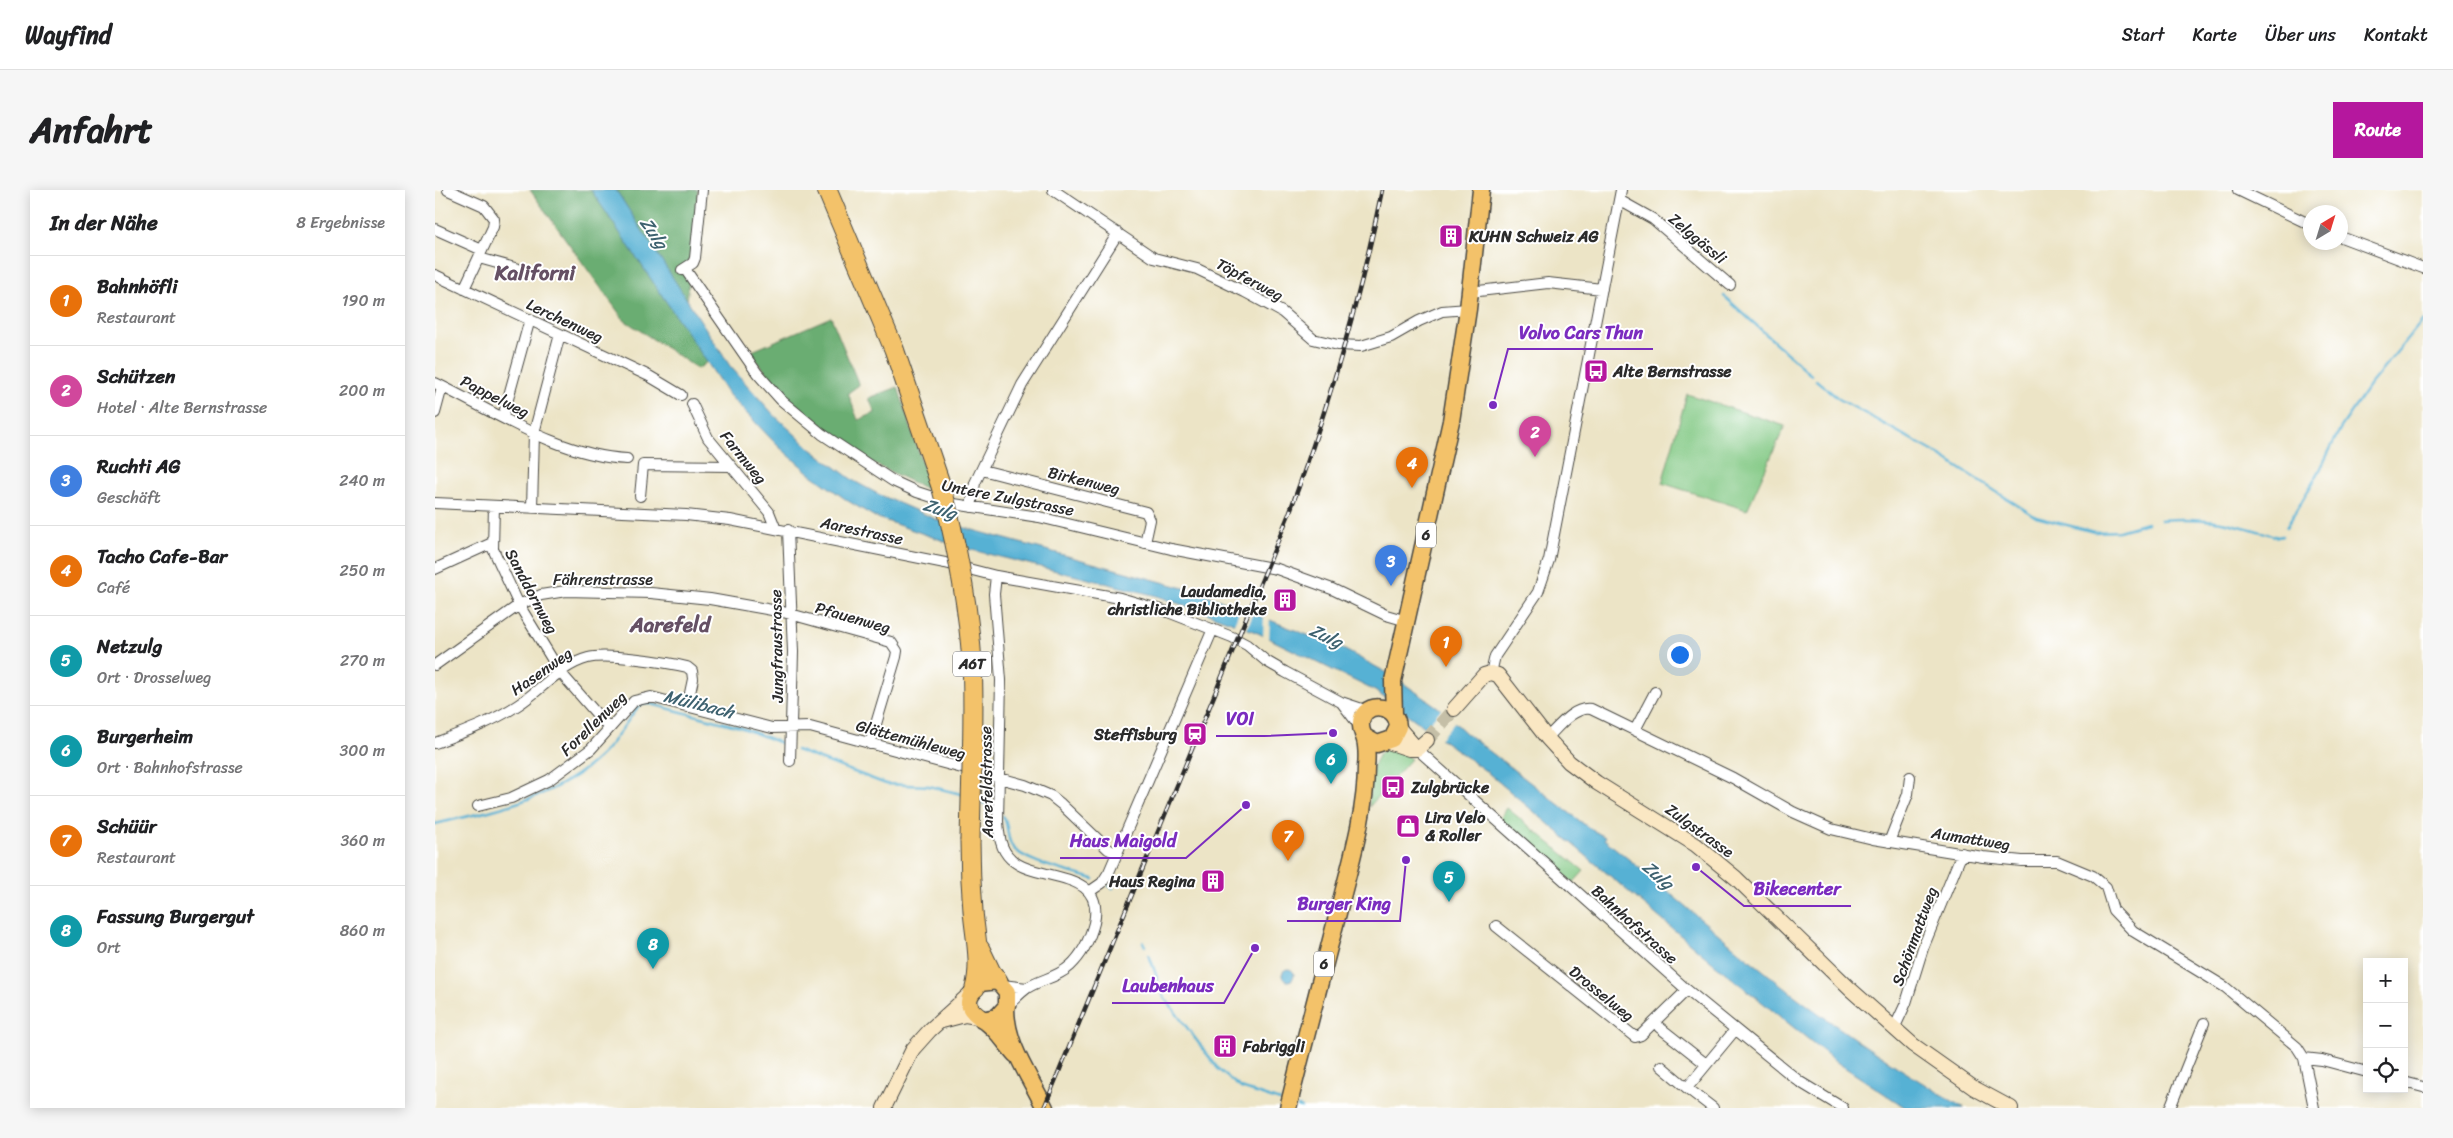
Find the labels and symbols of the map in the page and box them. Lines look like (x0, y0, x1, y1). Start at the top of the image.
street label: Zelggässli (1662, 205, 1734, 272)
north arrow (2303, 205, 2348, 250)
water label: Zulg (631, 210, 678, 257)
place label: KUHN Schweiz AG (1468, 222, 1599, 251)
building icon: KUHN Schweiz AG (1438, 223, 1464, 249)
street label: Töpferweg (1211, 249, 1289, 309)
district label: Kaliforni (494, 254, 576, 292)
street label: Lerchenweg (521, 290, 608, 351)
callout: Volvo Cars Thun (1508, 316, 1653, 349)
text: Volvo Cars Thun (1519, 317, 1643, 349)
place label: Alte Bernstrasse (1612, 357, 1732, 386)
bus stop icon: Alte Bernstrasse (1583, 358, 1609, 384)
street label: Pappelweg (455, 367, 534, 426)
pin: 2 (1519, 416, 1551, 457)
street label: Farmweg (713, 424, 775, 491)
pin: 4 (1396, 447, 1428, 488)
street label: Birkenweg (1045, 458, 1123, 503)
street label: Untere Zulgstrasse (941, 475, 1075, 519)
water label: Zulg (921, 494, 959, 524)
street label: Aarestrasse (817, 507, 906, 553)
road number: 6 (1416, 522, 1436, 548)
street label: Sanddornweg (497, 543, 566, 639)
pin: 3 (1375, 545, 1407, 586)
street label: Fährenstrasse (553, 565, 653, 594)
place label: Laudamedia, christliche Bibliotheke (1107, 577, 1268, 624)
building icon: Laudamedia, christliche Bibliotheke (1272, 587, 1298, 613)
street label: Jungfraustrasse (761, 589, 792, 704)
street label: Pfauenweg (812, 593, 894, 642)
district label: Aarefeld (629, 606, 712, 644)
water label: Zulg (1304, 614, 1350, 658)
pin: 1 (1430, 626, 1462, 667)
street label: Hasenweg (504, 639, 578, 703)
your location (1667, 642, 1693, 668)
road number: A6T (953, 652, 991, 676)
water label: Mülibach (660, 680, 739, 729)
street label: Forellenweg (553, 684, 634, 763)
callout: VOI (1216, 703, 1264, 736)
text: VOI (1226, 703, 1254, 735)
street label: Glättemühleweg (853, 711, 969, 768)
place label: Steffisburg (1093, 720, 1178, 749)
station icon: Steffisburg (1182, 721, 1208, 747)
street label: Aarefeldstrasse (971, 726, 1002, 839)
pin: 6 (1315, 743, 1347, 784)
place label: Zulgbrücke (1410, 773, 1490, 802)
bus stop icon: Zulgbrücke (1380, 774, 1406, 800)
street label: Zulgstrasse (1659, 795, 1741, 866)
place label: Lira Velo & Roller (1425, 803, 1486, 850)
shop icon: Lira Velo & Roller (1395, 813, 1421, 839)
street label: Aumattweg (1928, 818, 2012, 859)
pin: 7 (1272, 820, 1304, 861)
callout: Haus Maigold (1060, 825, 1186, 858)
text: Haus Maigold (1069, 825, 1178, 857)
water label: Zulg (1635, 852, 1683, 899)
pin: 5 (1433, 861, 1465, 902)
place label: Haus Regina (1108, 867, 1196, 896)
building icon: Haus Regina (1200, 868, 1226, 894)
callout: Bikecenter (1744, 873, 1851, 906)
text: Bikecenter (1753, 873, 1842, 905)
street label: Bahnhofstrasse (1584, 877, 1685, 972)
street label: Schönmattweg (1883, 882, 1946, 990)
callout: Burger King (1287, 888, 1400, 921)
text: Burger King (1297, 888, 1391, 920)
pin: 8 (637, 928, 669, 969)
road number: 6 (1314, 952, 1334, 976)
street label: Drosselweg (1562, 958, 1641, 1029)
callout: Laubenhaus (1112, 970, 1224, 1003)
text: Laubenhaus (1122, 970, 1215, 1002)
place label: Fabriggli (1242, 1032, 1305, 1061)
building icon: Fabriggli (1212, 1033, 1238, 1059)

